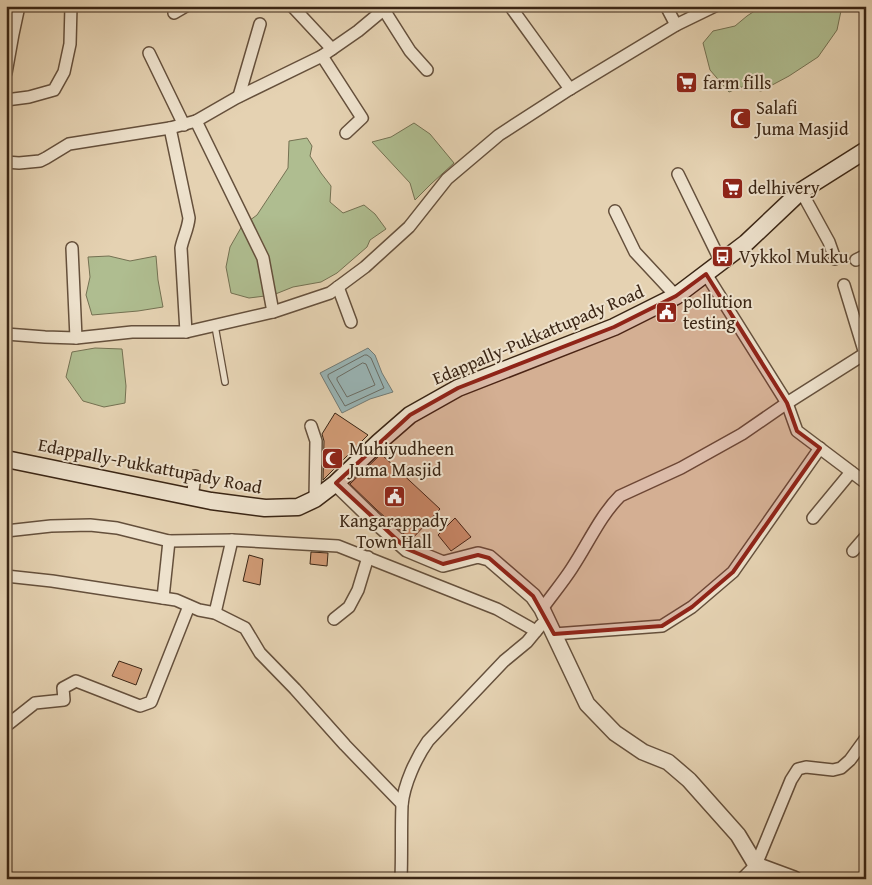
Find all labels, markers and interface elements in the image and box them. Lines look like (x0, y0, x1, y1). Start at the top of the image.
place label: farm fills (703, 69, 771, 96)
supermarket icon: farm fills (675, 71, 699, 95)
place label: Salafi Juma Masjid (754, 94, 849, 142)
mosque icon: Salafi Juma Masjid (728, 106, 752, 130)
place label: delhivery (748, 174, 820, 201)
supermarket icon: delhivery (720, 176, 744, 200)
place label: Vykkol Mukku (739, 243, 849, 270)
bus stop icon: Vykkol Mukku (711, 245, 735, 269)
street label: Edappally-Pukkattupady Road (428, 278, 648, 391)
place label: pollution testing (683, 288, 752, 336)
public building icon: pollution testing (655, 300, 679, 324)
street label: Edappally-Pukkattupady Road (36, 431, 265, 501)
place label: Muhiyudheen Juma Masjid (347, 435, 454, 483)
mosque icon: Muhiyudheen Juma Masjid (321, 447, 345, 471)
public building icon: Kangarappady Town Hall (382, 484, 406, 508)
place label: Kangarappady Town Hall (340, 507, 449, 555)

